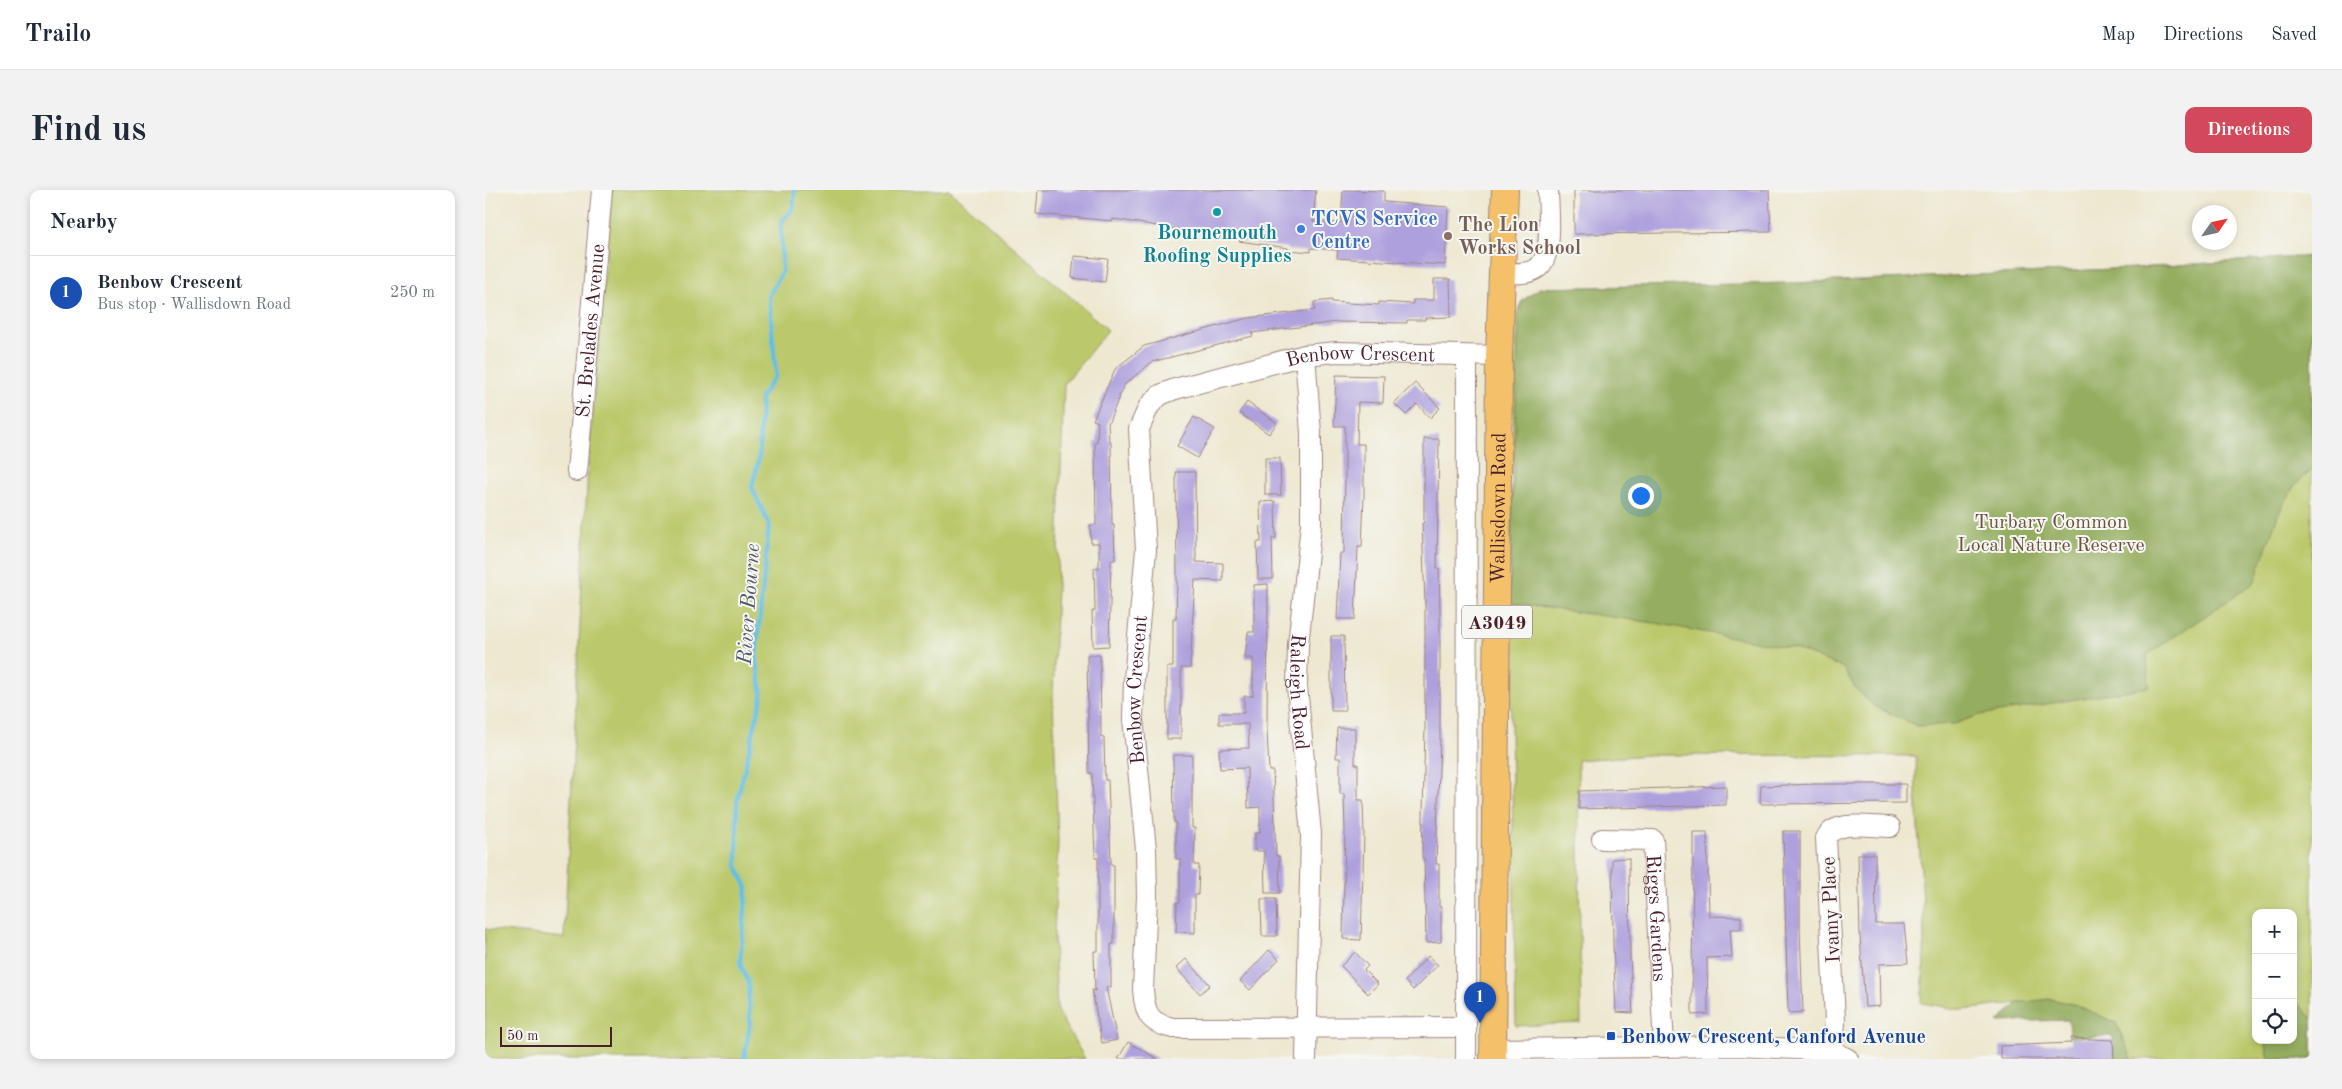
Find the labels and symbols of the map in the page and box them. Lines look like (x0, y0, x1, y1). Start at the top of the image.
north arrow (2192, 205, 2237, 250)
marker: Bournemouth Roofing Supplies (1211, 206, 1223, 218)
place label: TCVS Service Centre (1311, 210, 1438, 253)
place label: The Lion Works School (1458, 216, 1581, 259)
marker: TCVS Service Centre (1295, 223, 1307, 235)
place label: Bournemouth Roofing Supplies (1142, 224, 1292, 267)
marker: The Lion Works School (1442, 230, 1454, 242)
street label: St. Brelades Avenue (574, 243, 609, 419)
street label: Benbow Crescent (1284, 344, 1435, 372)
street label: Wallisdown Road (1489, 432, 1510, 584)
your location (1628, 483, 1654, 509)
park label: Turbary Common Local Nature Reserve (1957, 513, 2145, 556)
water label: River Bourne (735, 543, 764, 666)
road number: A3049 (1462, 606, 1532, 638)
street label: Benbow Crescent (1125, 614, 1152, 765)
street label: Raleigh Road (1285, 633, 1311, 751)
street label: Riggs Gardens (1642, 854, 1669, 982)
street label: Ivamy Place (1819, 856, 1845, 964)
pin: 1 (1464, 982, 1496, 1023)
scale bar (500, 1024, 613, 1047)
place label: Benbow Crescent, Canford Avenue (1621, 1028, 1926, 1048)
marker: Benbow Crescent, Canford Avenue (1605, 1030, 1617, 1042)

